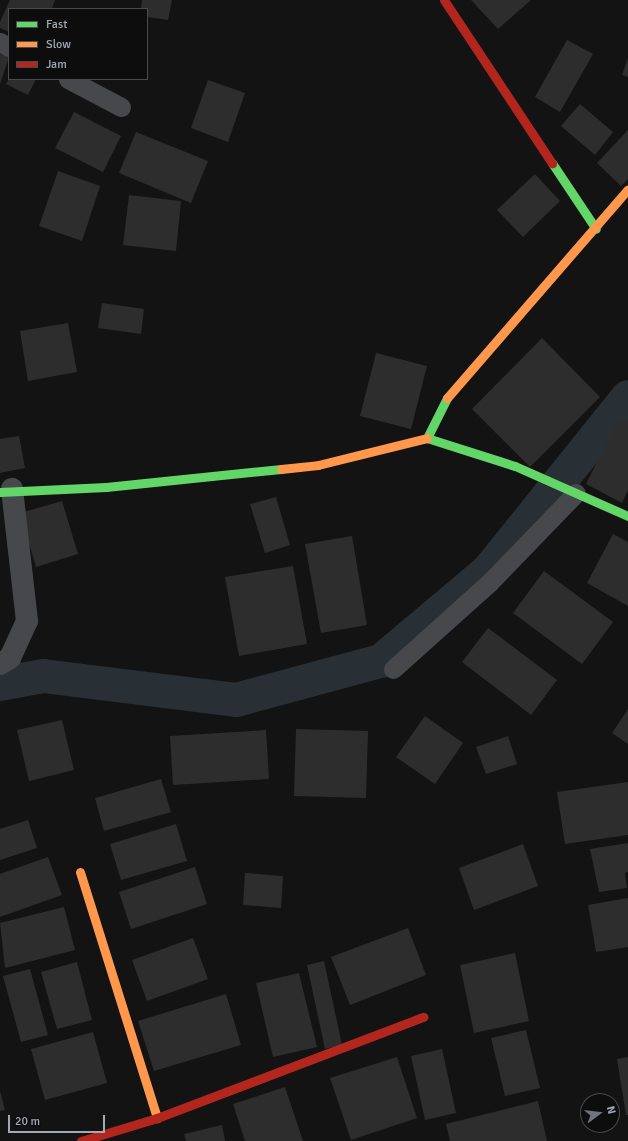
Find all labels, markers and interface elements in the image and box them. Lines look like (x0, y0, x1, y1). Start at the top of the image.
legend (8, 8, 148, 80)
text: Fast (46, 17, 67, 32)
text: Slow (46, 37, 71, 52)
text: Jam (46, 57, 67, 72)
north arrow (580, 1093, 620, 1133)
text: N (604, 1105, 618, 1115)
scale bar (10, 1107, 107, 1133)
text: 20 m (15, 1114, 40, 1129)

